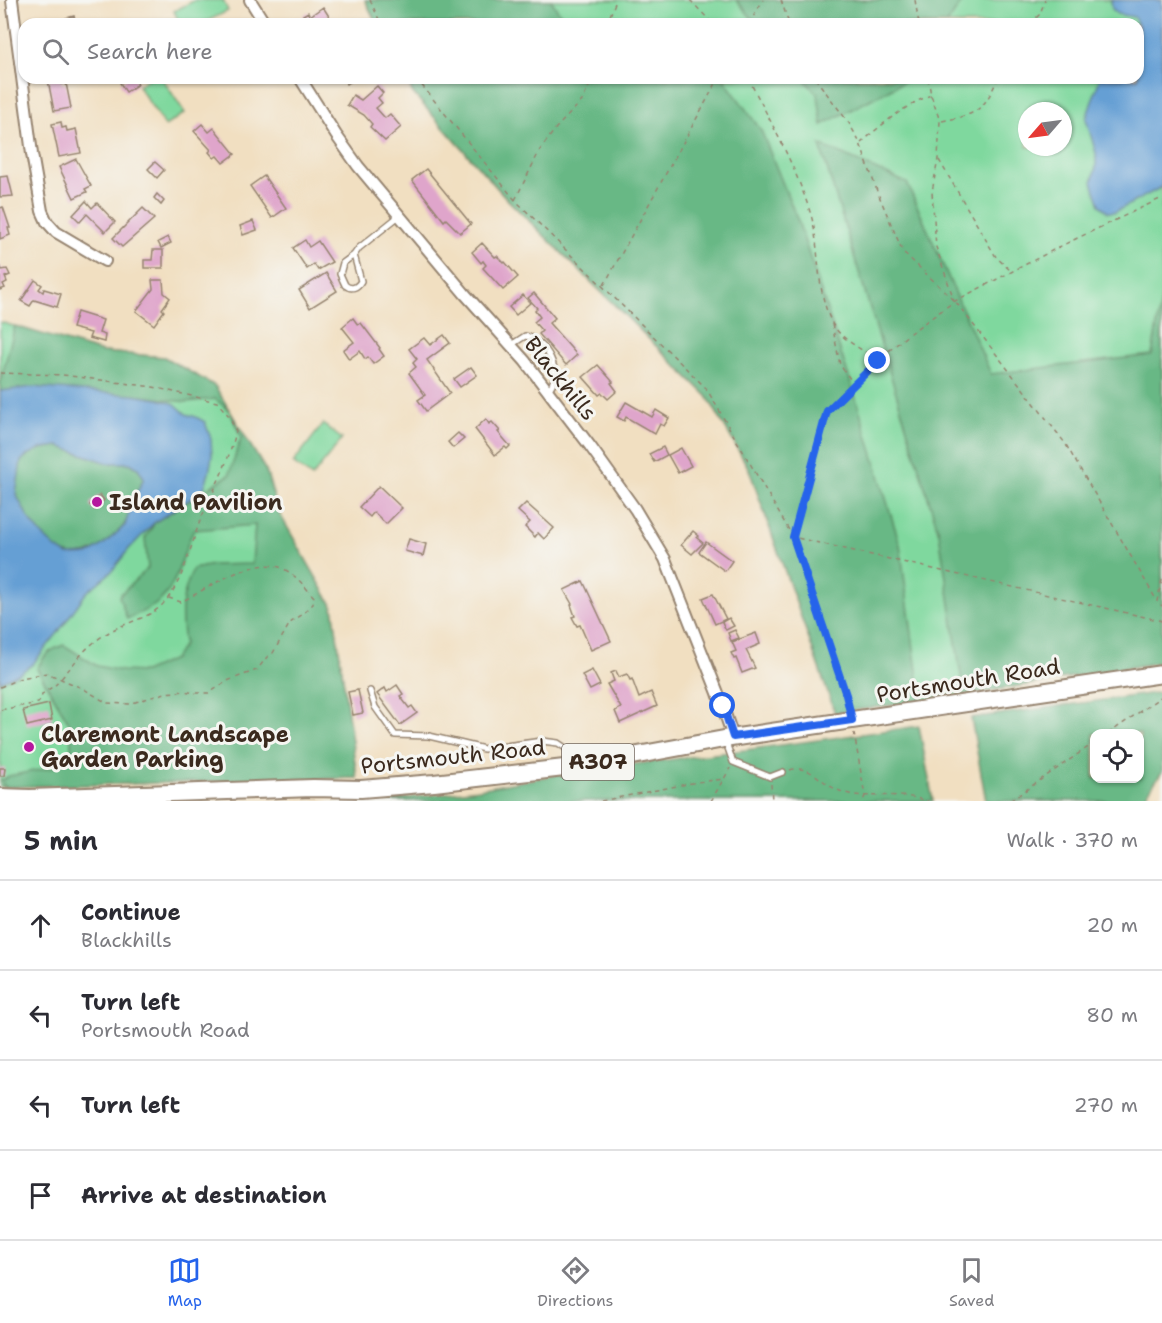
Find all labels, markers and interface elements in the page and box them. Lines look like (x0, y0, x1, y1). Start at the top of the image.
search box (18, 18, 1144, 84)
icon: search (39, 35, 72, 68)
text: Search here (87, 37, 213, 66)
north arrow (1018, 102, 1072, 156)
street label: Blackhills (518, 330, 603, 426)
route end (864, 347, 890, 373)
place label: Island Pavilion (109, 488, 283, 517)
marker: Island Pavilion (90, 495, 104, 509)
street label: Portsmouth Road (874, 652, 1062, 709)
route start (709, 692, 735, 718)
place label: Claremont Landscape Garden Parking (41, 720, 289, 774)
map controls (1090, 729, 1144, 783)
button: locate (1090, 729, 1144, 783)
street label: Portsmouth Road (359, 732, 547, 781)
marker: Claremont Landscape Garden Parking (22, 740, 36, 754)
road number: A307 (562, 744, 634, 780)
text: 5 min (24, 823, 98, 858)
text: Walk · 370 m (1007, 827, 1138, 853)
text: Continue (81, 898, 181, 927)
icon: ahead (24, 909, 57, 942)
text: 20 m (1087, 912, 1138, 938)
text: Blackhills (81, 927, 172, 953)
text: Turn left (81, 988, 180, 1017)
icon: left (24, 999, 57, 1032)
text: 80 m (1086, 1002, 1138, 1028)
text: Portsmouth Road (81, 1017, 250, 1043)
icon: left (24, 1089, 57, 1122)
text: Turn left (81, 1091, 180, 1120)
text: 270 m (1074, 1092, 1138, 1118)
icon: arrive (24, 1179, 57, 1212)
text: Arrive at destination (81, 1181, 327, 1210)
tab: Map (168, 1254, 202, 1311)
tab: Directions (537, 1254, 614, 1311)
tab: Saved (949, 1254, 994, 1311)

